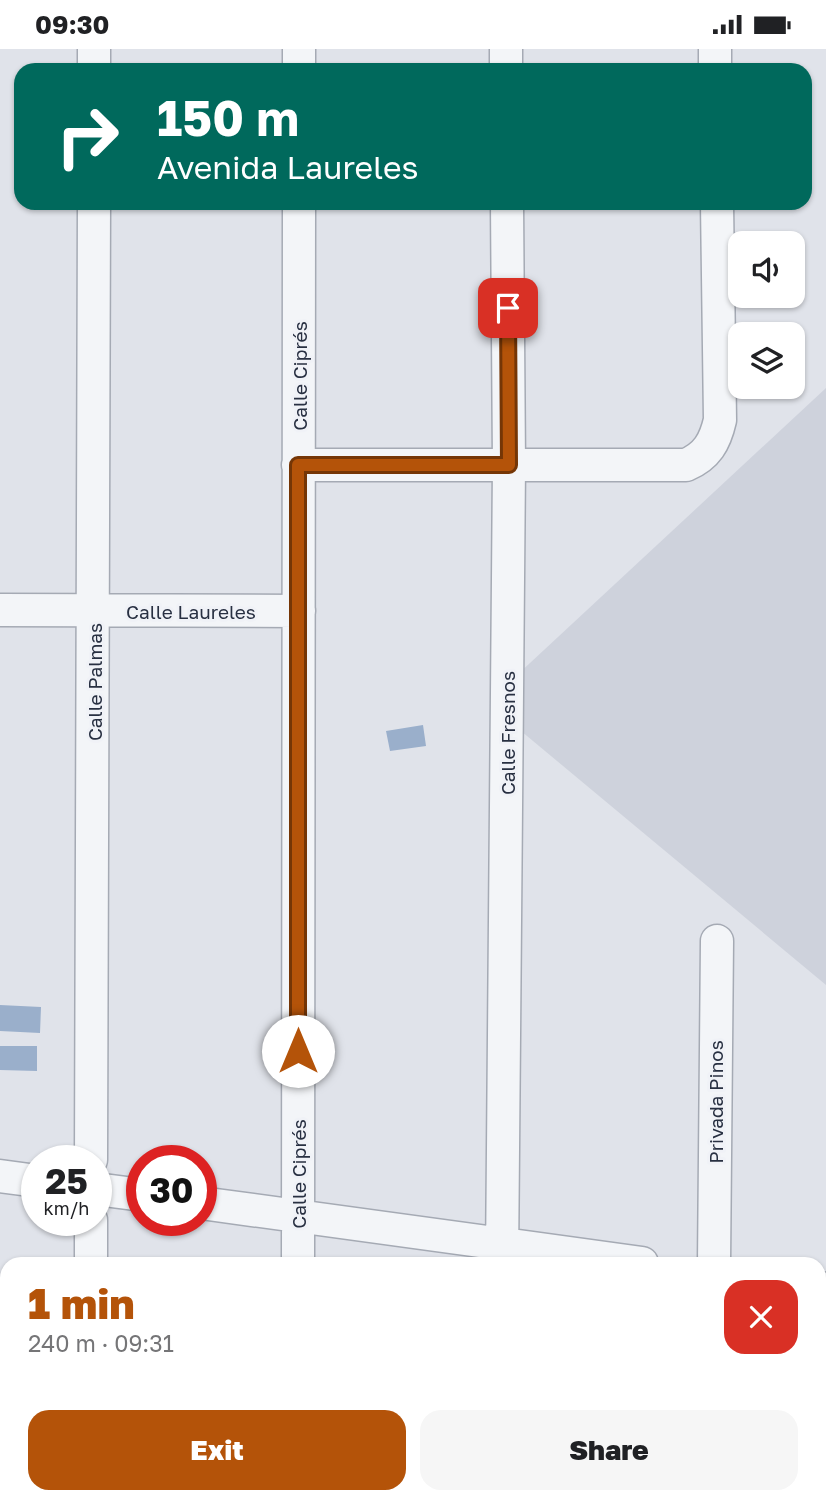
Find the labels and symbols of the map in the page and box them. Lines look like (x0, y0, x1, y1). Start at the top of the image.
pin (478, 278, 538, 338)
street label: Calle Ciprés (288, 321, 311, 431)
street label: Calle Laureles (126, 600, 256, 623)
street label: Calle Palmas (83, 623, 106, 741)
street label: Calle Fresnos (496, 671, 519, 795)
position arrow (261, 1014, 335, 1088)
street label: Privada Pinos (704, 1040, 727, 1164)
street label: Calle Ciprés (287, 1119, 310, 1229)
speed limit sign: 30 (126, 1145, 217, 1236)

